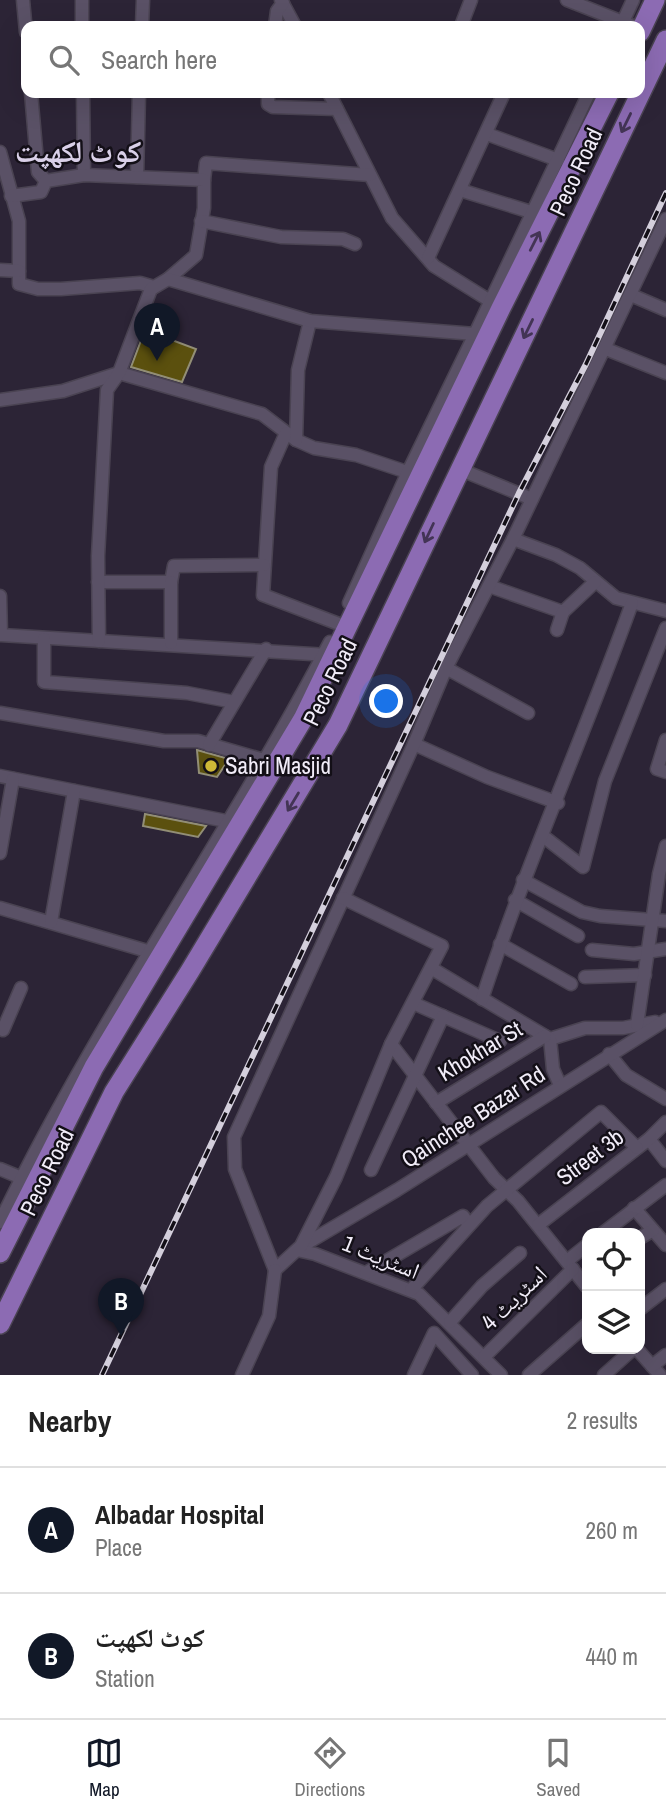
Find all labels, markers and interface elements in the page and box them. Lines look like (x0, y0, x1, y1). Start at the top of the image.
search box (21, 21, 645, 98)
icon: search (45, 41, 83, 79)
text: Search here (101, 42, 217, 77)
one-way arrow (619, 112, 632, 134)
street label: Peco Road (542, 123, 609, 221)
district label: کوٹ لکھپت (15, 131, 141, 171)
one-way arrow (528, 231, 542, 252)
pin: A (134, 303, 180, 361)
one-way arrow (521, 318, 534, 339)
one-way arrow (421, 522, 435, 543)
street label: Peco Road (295, 633, 364, 731)
your location (369, 684, 403, 718)
place label: Sabri Masjid (225, 750, 331, 781)
marker: Sabri Masjid (203, 758, 219, 774)
one-way arrow (285, 791, 299, 811)
street label: Khokhar St (432, 1013, 528, 1088)
street label: Qainchee Bazar Rd (395, 1058, 551, 1175)
street label: Street 3b (550, 1121, 630, 1192)
street label: Peco Road (12, 1123, 81, 1221)
street label: اسٹریٹ 1 (338, 1227, 424, 1286)
map controls (582, 1228, 645, 1354)
button: locate (582, 1228, 645, 1291)
street label: اسٹریٹ 4 (474, 1258, 553, 1337)
pin: B (98, 1278, 144, 1336)
button: layers (582, 1291, 645, 1354)
text: Nearby (28, 1401, 111, 1441)
text: 2 results (567, 1405, 638, 1436)
text: Albadar Hospital (95, 1497, 264, 1532)
text: A (44, 1515, 58, 1546)
text: 260 m (586, 1515, 638, 1546)
text: Place (95, 1532, 142, 1563)
text: کوٹ لکھپت (95, 1620, 205, 1655)
text: B (44, 1641, 58, 1672)
text: 440 m (586, 1641, 638, 1672)
text: Station (95, 1663, 155, 1694)
tab: Map (85, 1734, 123, 1802)
tab: Directions (294, 1734, 365, 1802)
tab: Saved (536, 1734, 581, 1802)

